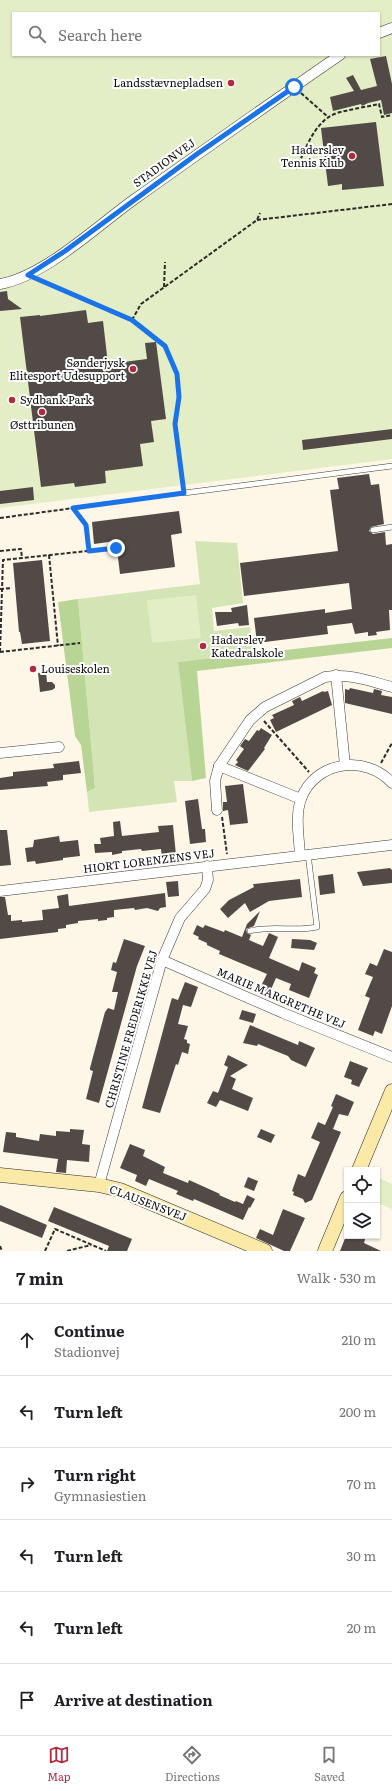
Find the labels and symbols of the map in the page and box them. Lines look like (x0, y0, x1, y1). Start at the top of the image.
place label: Landsstævnepladsen (113, 74, 223, 90)
marker: Landsstævnepladsen (226, 78, 236, 88)
route start (285, 78, 303, 96)
street label: STADIONVEJ (129, 134, 198, 190)
place label: Haderslev Tennis Klub (281, 141, 344, 170)
marker: Haderslev Tennis Klub (347, 151, 357, 161)
place label: Sønderjysk Elitesport Udesupport (9, 354, 126, 383)
marker: Sønderjysk Elitesport Udesupport (128, 364, 138, 374)
place label: Sydbank Park (20, 391, 92, 407)
marker: Sydbank Park (7, 395, 17, 405)
marker: Østtribunen (37, 407, 47, 417)
place label: Østtribunen (10, 416, 74, 432)
route end (107, 539, 125, 557)
place label: Haderslev Katedralskole (211, 631, 284, 660)
marker: Haderslev Katedralskole (198, 641, 208, 651)
place label: Louiseskolen (41, 660, 110, 676)
marker: Louiseskolen (28, 664, 38, 674)
street label: HIORT LORENZENS VEJ (82, 844, 216, 876)
street label: CHRISTINE FREDERIKKE VEJ (100, 948, 160, 1109)
street label: MARIE MARGRETHE VEJ (215, 963, 348, 1031)
street label: CLAUSENSVEJ (108, 1180, 189, 1224)

